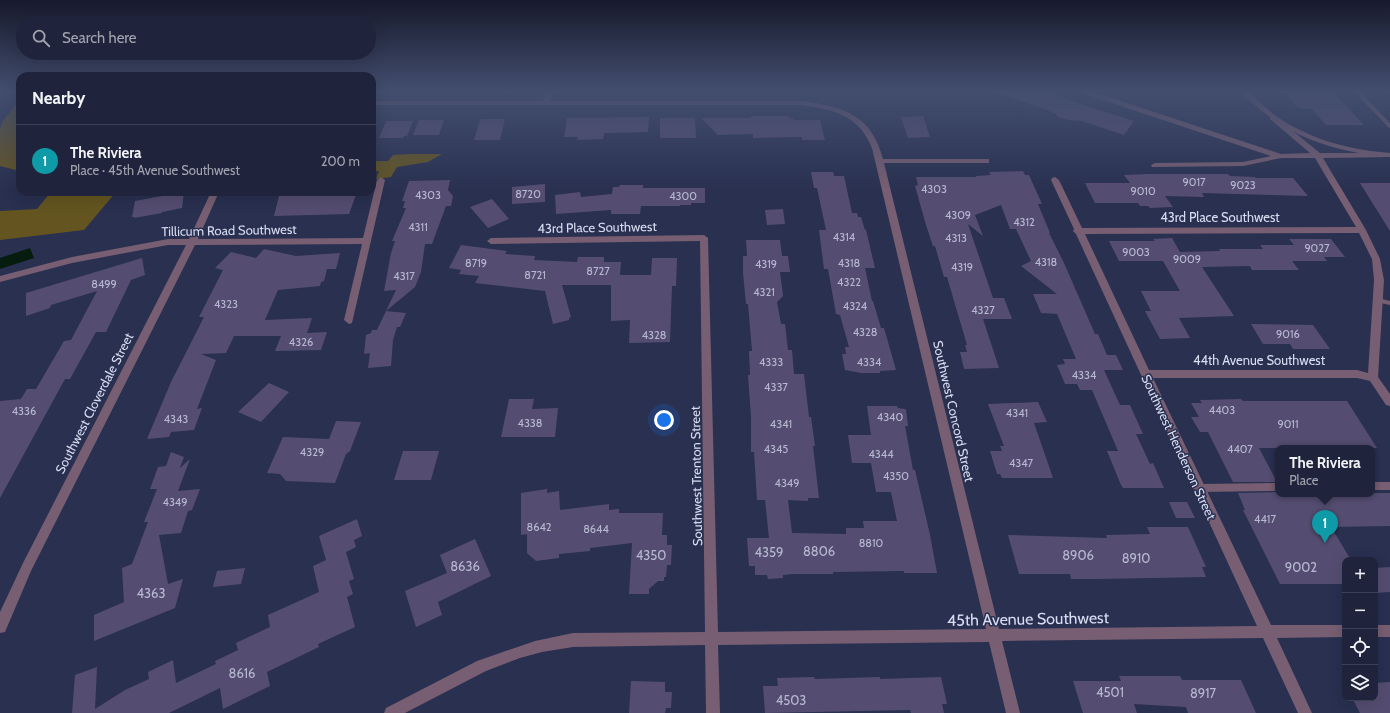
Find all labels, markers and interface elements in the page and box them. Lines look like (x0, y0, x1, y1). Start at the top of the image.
search box (16, 16, 376, 60)
icon: search (30, 27, 52, 49)
text: Search here (62, 29, 137, 47)
text: Nearby (32, 88, 85, 108)
text: The Riviera (70, 144, 142, 162)
text: 1 (43, 153, 47, 169)
text: 200 m (321, 153, 360, 169)
text: Place · 45th Avenue Southwest (70, 162, 240, 178)
house number: 9017 (1182, 175, 1206, 189)
house number: 9023 (1230, 178, 1256, 192)
house number: 4303 (921, 182, 947, 196)
house number: 9010 (1130, 184, 1156, 198)
house number: 8720 (515, 187, 541, 201)
house number: 4303 (415, 188, 441, 202)
house number: 4300 (669, 189, 697, 203)
house number: 4309 (945, 208, 971, 222)
street label: 43rd Place Southwest (1160, 209, 1280, 225)
house number: 4312 (1013, 215, 1035, 229)
street label: 43rd Place Southwest (537, 218, 657, 236)
house number: 4311 (408, 220, 428, 234)
street label: Tillicum Road Southwest (161, 221, 297, 239)
house number: 4314 (833, 230, 856, 244)
house number: 4313 (945, 231, 967, 245)
house number: 9027 (1304, 241, 1330, 255)
house number: 9003 (1122, 245, 1150, 259)
house number: 9009 (1173, 252, 1201, 266)
house number: 4318 (1035, 255, 1057, 269)
house number: 8719 (465, 256, 487, 270)
house number: 4318 (838, 256, 860, 270)
house number: 4319 (755, 257, 777, 271)
house number: 4319 (951, 260, 973, 274)
house number: 8727 (586, 264, 610, 278)
house number: 8721 (524, 268, 546, 282)
house number: 4317 (393, 269, 415, 283)
house number: 4322 (837, 275, 861, 289)
house number: 8499 (91, 277, 117, 291)
house number: 4321 (753, 285, 775, 299)
house number: 4323 (214, 297, 238, 311)
house number: 4324 (843, 299, 868, 313)
house number: 4327 (971, 303, 995, 317)
house number: 4328 (853, 325, 877, 339)
house number: 9016 (1276, 327, 1300, 341)
house number: 4328 (642, 328, 666, 342)
street label: Southwest Cloverdale Street (51, 329, 137, 476)
house number: 4326 (289, 335, 313, 349)
street label: Southwest Concord Street (930, 339, 978, 484)
street label: 44th Avenue Southwest (1193, 352, 1326, 368)
house number: 4333 (759, 355, 783, 369)
house number: 4334 (857, 355, 882, 369)
house number: 4334 (1072, 368, 1097, 382)
street label: Southwest Henderson Street (1138, 372, 1220, 523)
house number: 4337 (764, 380, 788, 394)
house number: 4403 (1209, 403, 1235, 417)
house number: 4336 (12, 404, 36, 418)
street label: Southwest Trenton Street (687, 405, 705, 546)
house number: 4341 (1006, 406, 1028, 420)
your location (654, 410, 674, 430)
house number: 4340 (877, 410, 903, 424)
house number: 4343 (164, 412, 188, 426)
house number: 4338 (518, 416, 542, 430)
house number: 4341 (770, 417, 792, 431)
house number: 9011 (1277, 417, 1299, 431)
house number: 4345 (764, 442, 788, 456)
house number: 4407 (1227, 442, 1253, 456)
house number: 4329 (300, 445, 324, 459)
popup (1275, 445, 1375, 497)
house number: 4344 (868, 447, 894, 461)
text: The Riviera (1289, 454, 1361, 472)
house number: 4347 (1009, 456, 1034, 470)
house number: 4350 (883, 469, 909, 483)
text: Place (1289, 472, 1318, 488)
house number: 4349 (775, 476, 799, 490)
house number: 4349 (163, 495, 187, 509)
pin: 1 (1312, 510, 1338, 543)
house number: 4417 (1254, 512, 1276, 526)
house number: 8642 (526, 520, 552, 534)
house number: 8644 (583, 522, 609, 536)
house number: 8810 (859, 536, 884, 550)
house number: 8806 (803, 543, 835, 559)
house number: 4359 (755, 544, 783, 560)
house number: 4350 (636, 547, 666, 563)
house number: 8906 (1062, 547, 1094, 563)
house number: 8910 (1122, 550, 1150, 566)
map controls (1342, 557, 1378, 701)
button: + (1342, 557, 1378, 593)
house number: 8636 (450, 558, 480, 574)
house number: 9002 (1285, 559, 1317, 575)
house number: 4363 (137, 585, 165, 601)
button: − (1342, 593, 1378, 629)
street label: 45th Avenue Southwest (947, 608, 1110, 630)
button: locate (1342, 629, 1378, 665)
house number: 8616 (229, 665, 255, 681)
button: layers (1342, 665, 1378, 701)
house number: 4501 (1096, 684, 1124, 700)
house number: 8917 (1190, 685, 1216, 701)
house number: 4503 (776, 692, 806, 708)

